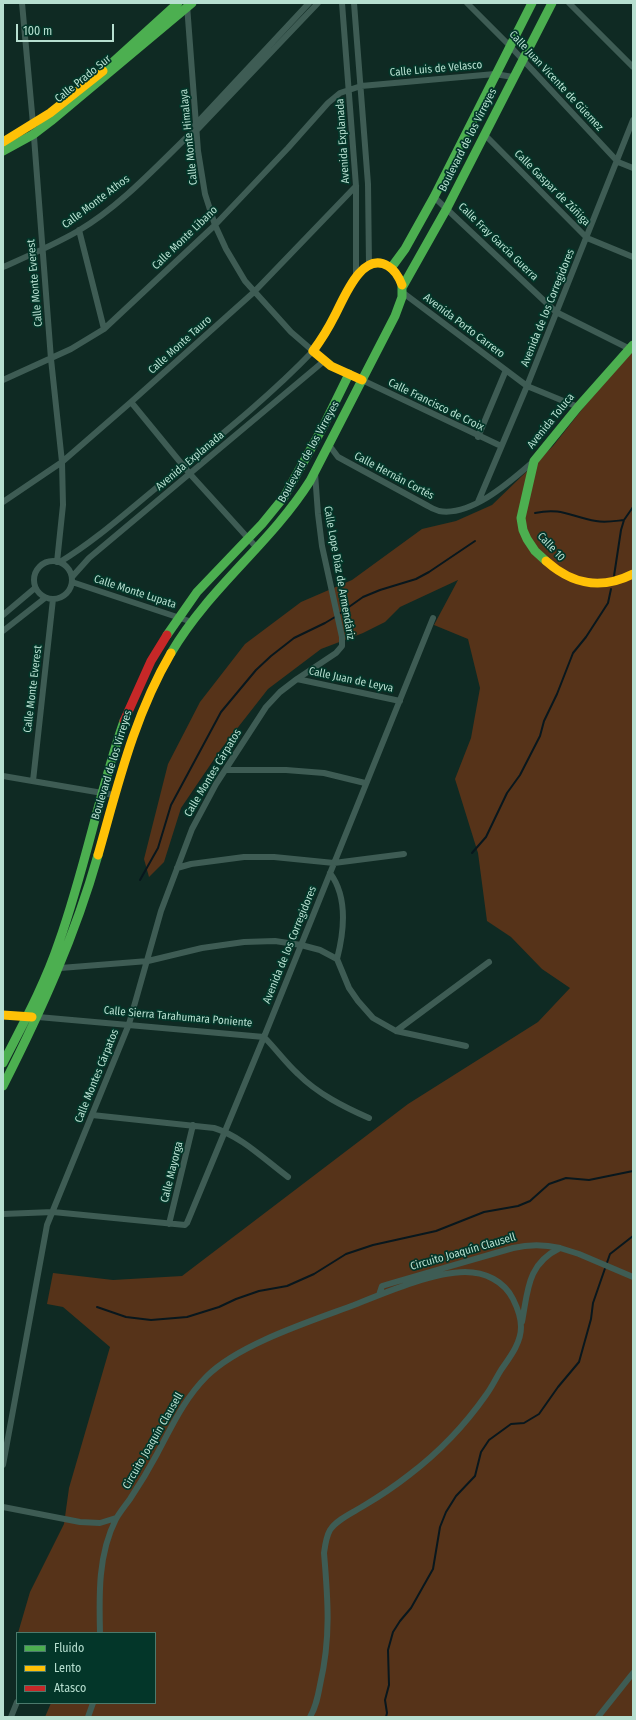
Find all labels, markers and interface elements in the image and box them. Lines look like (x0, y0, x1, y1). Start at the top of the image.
scale bar (18, 16, 116, 42)
text: 100 m (23, 24, 52, 38)
street label: Calle Juan Vicente de Güemez (506, 28, 606, 134)
street label: Calle Prado Sur (52, 52, 114, 106)
street label: Calle Luis de Velasco (389, 58, 483, 80)
street label: Boulevard de los Virreyes (436, 86, 500, 194)
street label: Calle Monte Himalaya (177, 88, 201, 186)
street label: Avenida Explanada (333, 98, 353, 184)
street label: Calle Gaspar de Zúñiga (511, 147, 593, 229)
street label: Calle Monte Athos (60, 172, 132, 232)
street label: Calle Fray García Guerra (455, 200, 541, 284)
street label: Calle Monte Líbano (150, 203, 220, 273)
street label: Calle Monte Everest (25, 239, 45, 327)
street label: Avenida de los Corregidores (518, 247, 578, 369)
street label: Avenida Porto Carrero (421, 291, 507, 361)
street label: Calle Monte Tauro (146, 313, 214, 377)
street label: Calle Francisco de Croix (386, 376, 486, 434)
street label: Avenida Toluca (525, 391, 577, 451)
street label: Boulevard de los Virreyes (276, 399, 342, 505)
street label: Avenida Explanada (153, 429, 227, 493)
street label: Calle Hernán Cortés (352, 449, 436, 503)
street label: Calle Lope Díaz de Armendáriz (321, 505, 357, 641)
street label: Calle 10 (534, 530, 568, 564)
street label: Calle Monte Lupata (92, 572, 178, 612)
street label: Calle Monte Everest (21, 645, 45, 733)
street label: Calle Juan de Leyva (308, 665, 394, 695)
street label: Boulevard de los Virreyes (89, 709, 135, 821)
street label: Calle Montes Cárpatos (182, 727, 244, 819)
street label: Avenida de los Corregidores (260, 884, 320, 1006)
street label: Calle Sierra Tarahumara Poniente (103, 1004, 253, 1030)
street label: Calle Montes Cárpatos (72, 1027, 122, 1125)
street label: Calle Mayorga (158, 1140, 186, 1204)
street label: Circuito Joaquín Clausell (409, 1231, 517, 1273)
street label: Circuito Joaquín Clausell (120, 1390, 186, 1492)
legend (16, 1632, 156, 1704)
text: Fluido (54, 1641, 84, 1655)
text: Lento (54, 1661, 81, 1675)
text: Atasco (54, 1681, 86, 1695)

